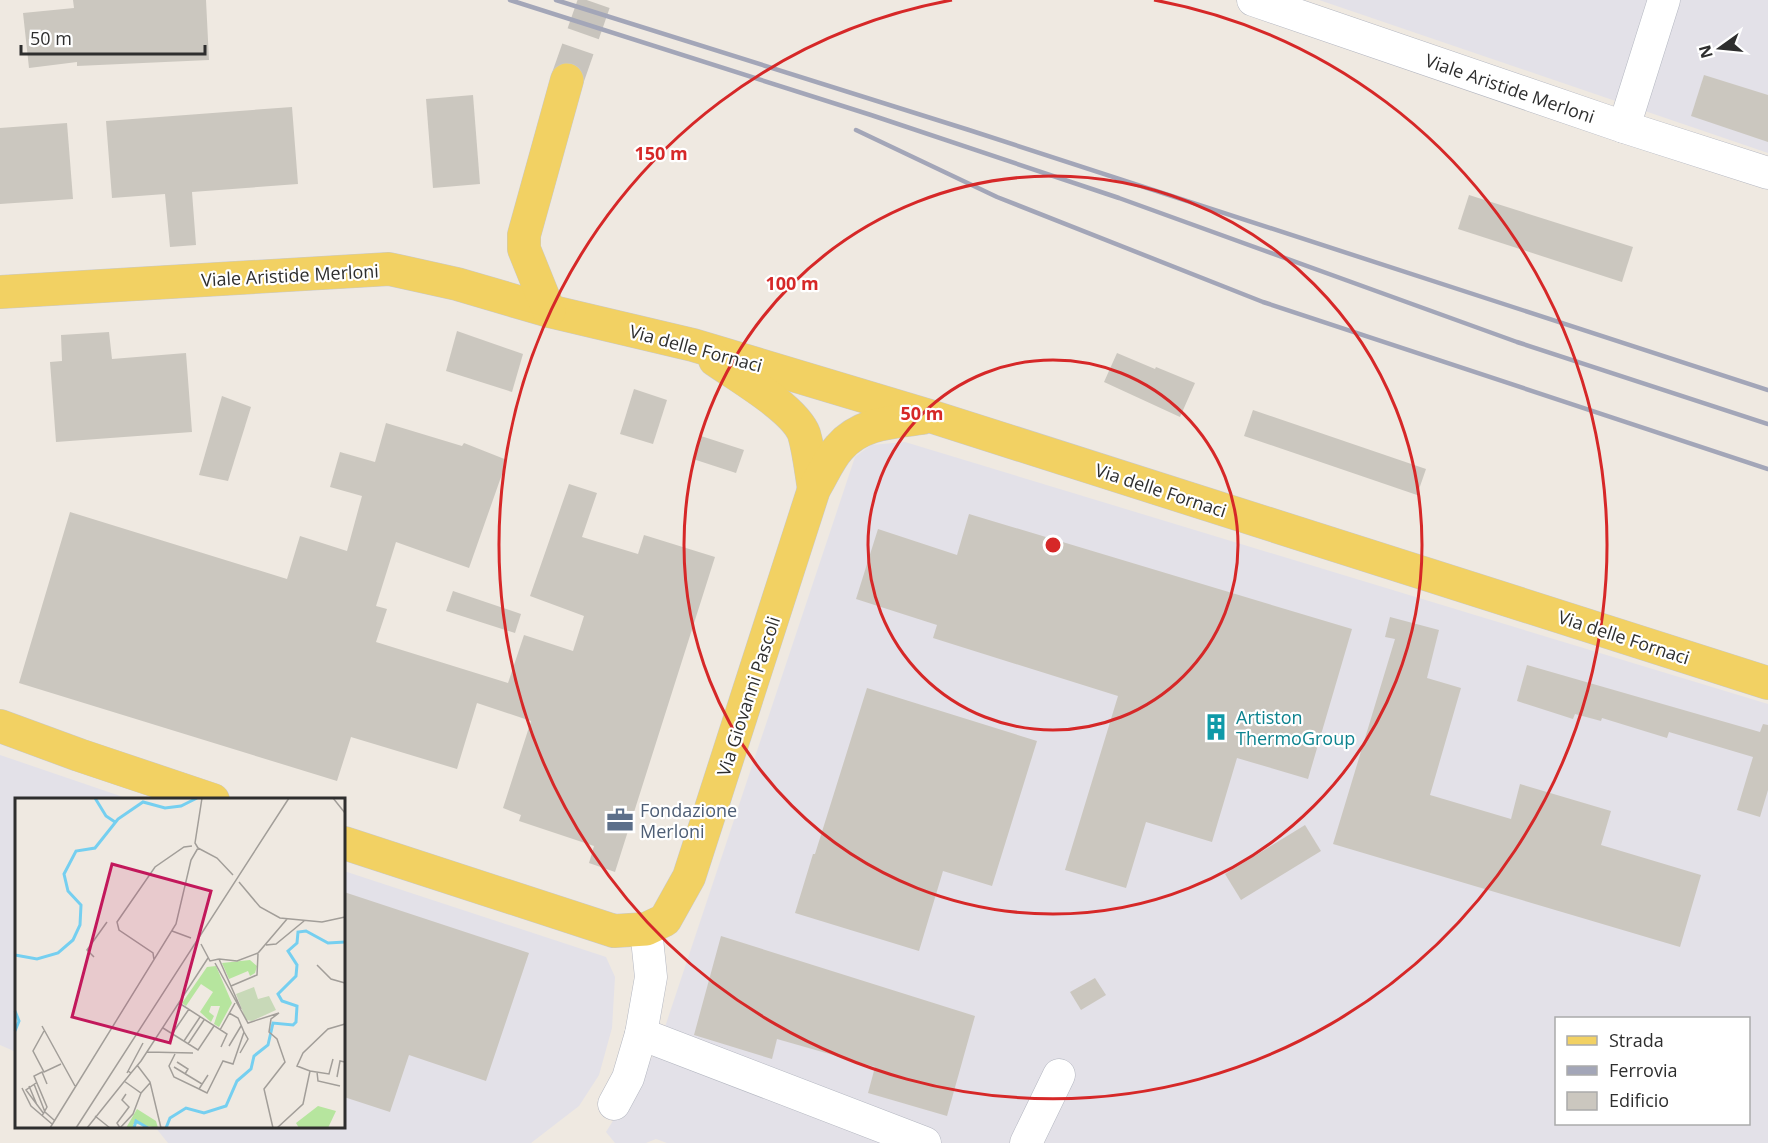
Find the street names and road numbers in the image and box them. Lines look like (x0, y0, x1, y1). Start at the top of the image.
street label: Viale Aristide Merloni (1422, 48, 1598, 128)
street label: Viale Aristide Merloni (201, 258, 379, 292)
street label: Via delle Fornaci (627, 319, 765, 377)
street label: Via delle Fornaci (1092, 457, 1230, 523)
street label: Via delle Fornaci (1555, 604, 1693, 670)
street label: Via Giovanni Pascoli (711, 613, 785, 779)

